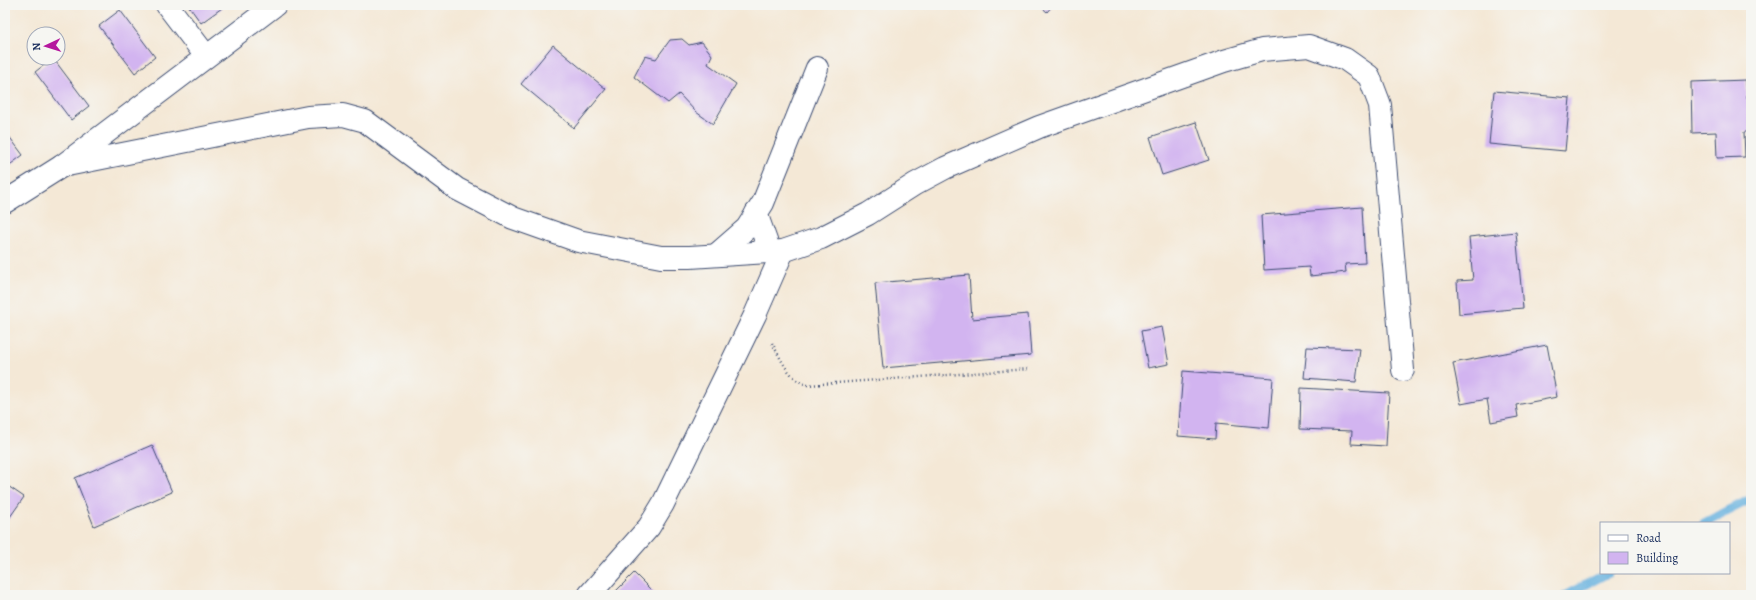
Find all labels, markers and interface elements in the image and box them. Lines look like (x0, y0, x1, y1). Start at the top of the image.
north arrow (26, 26, 66, 66)
text: N (29, 42, 44, 51)
legend (1600, 522, 1730, 574)
text: Road (1636, 530, 1662, 546)
text: Building (1636, 550, 1678, 566)

